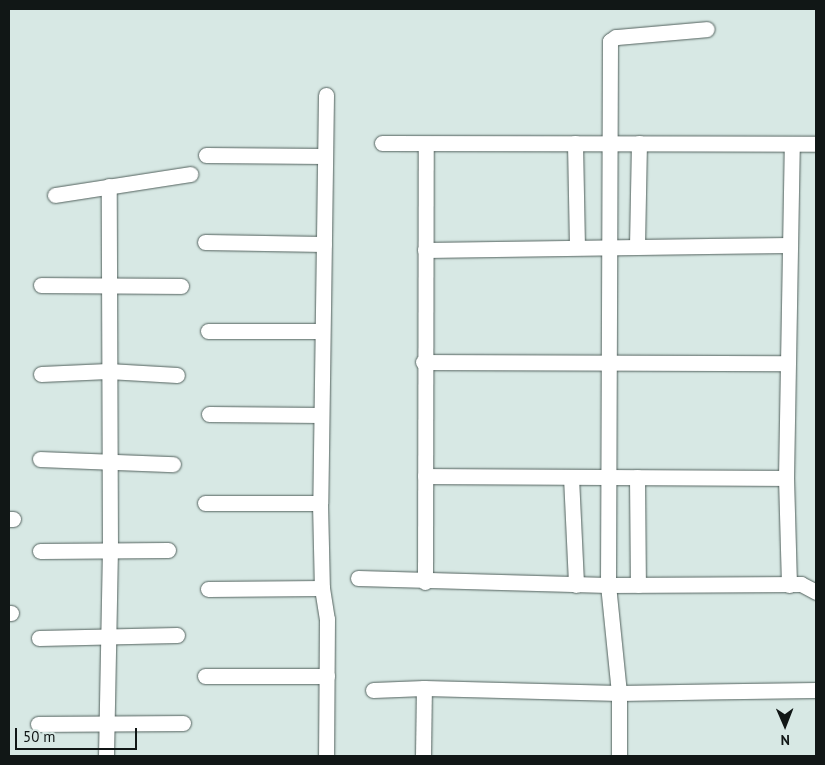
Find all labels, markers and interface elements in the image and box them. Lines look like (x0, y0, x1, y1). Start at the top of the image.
north arrow (760, 700, 810, 750)
scale bar (18, 718, 140, 750)
text: 50 m (23, 727, 56, 746)
text: N (781, 731, 790, 749)

